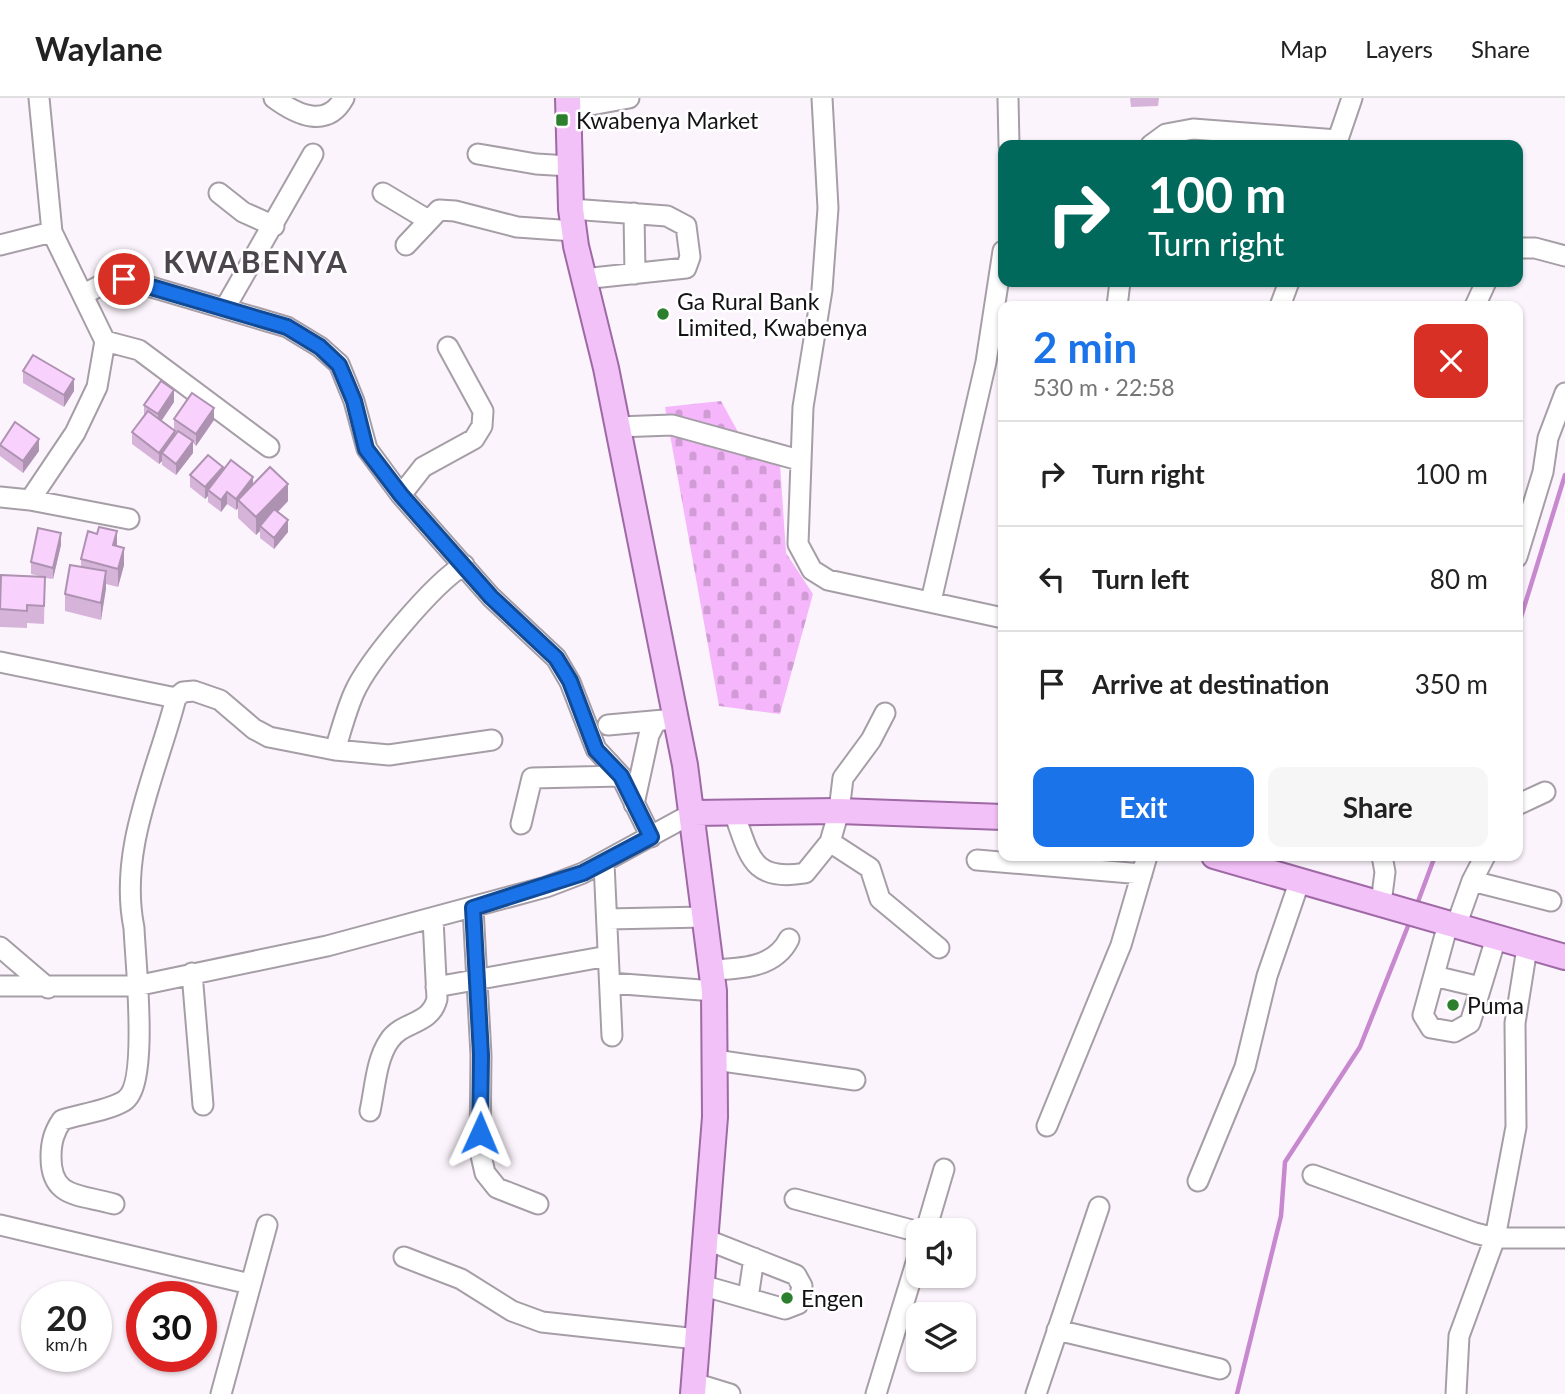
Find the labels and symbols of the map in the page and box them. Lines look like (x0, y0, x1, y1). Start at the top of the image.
place label: Kwabenya Market (576, 106, 759, 134)
marker: Kwabenya Market (554, 112, 570, 128)
district label: KWABENYA (163, 243, 349, 279)
pin (94, 249, 154, 309)
place label: Ga Rural Bank Limited, Kwabenya (677, 287, 867, 341)
marker: Ga Rural Bank Limited, Kwabenya (655, 306, 671, 322)
place label: Puma (1467, 991, 1524, 1019)
marker: Puma (1445, 997, 1461, 1013)
position arrow (443, 1096, 517, 1170)
speed limit sign: 30 (126, 1281, 217, 1372)
place label: Engen (801, 1284, 864, 1312)
marker: Engen (779, 1290, 795, 1306)

